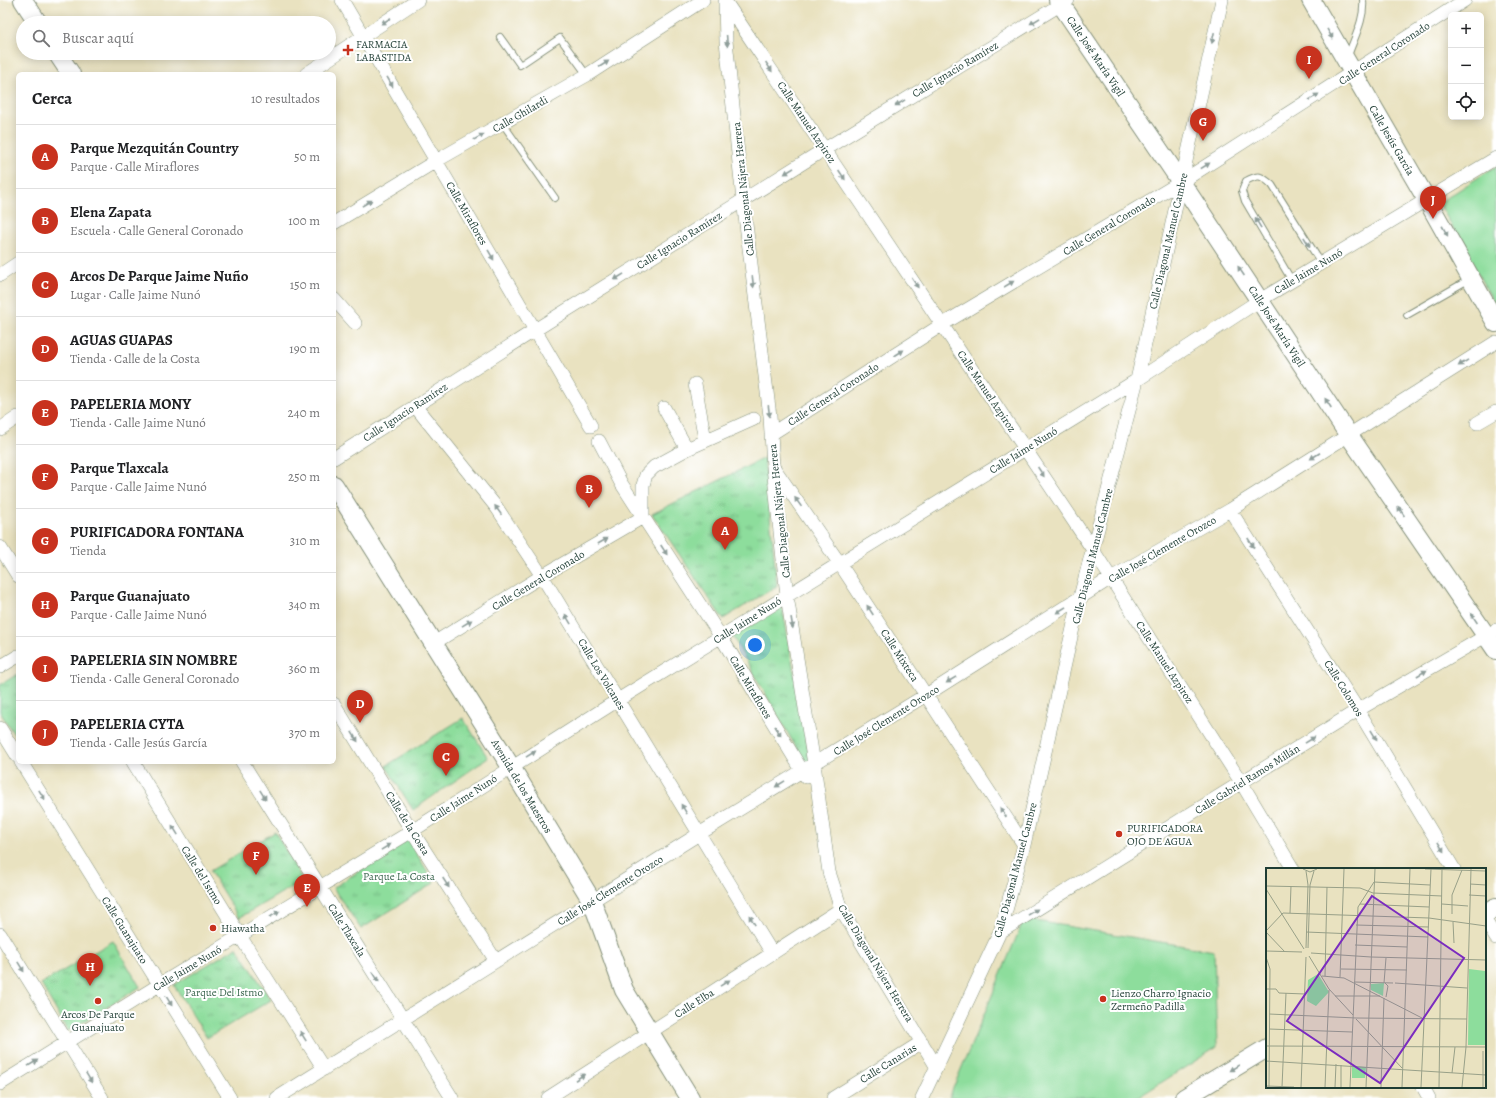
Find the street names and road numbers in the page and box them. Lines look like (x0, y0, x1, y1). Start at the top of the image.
street label: Calle José María Vigil (1063, 13, 1128, 100)
street label: Calle General Coronado (1336, 18, 1433, 89)
street label: Calle Ignacio Ramírez (909, 38, 1001, 101)
street label: Calle Manuel Azpiroz (774, 78, 840, 166)
street label: Calle Ghilardi (490, 93, 551, 136)
street label: Calle Jesús García (1365, 102, 1418, 179)
street label: Calle Diagonal Nájera Herrera (729, 120, 758, 257)
street label: Calle Diagonal Manuel Cambre (1146, 171, 1191, 311)
street label: Calle Miraflores (442, 179, 491, 248)
street label: Calle General Coronado (1060, 191, 1159, 259)
street label: Calle Ignacio Ramírez (634, 208, 725, 273)
street label: Calle Jaime Nunó (1271, 245, 1346, 298)
street label: Calle José María Vigil (1245, 283, 1309, 370)
street label: Calle Manuel Azpiroz (954, 347, 1020, 435)
street label: Calle General Coronado (785, 359, 882, 430)
street label: Calle Ignacio Ramírez (360, 379, 451, 445)
street label: Calle Jaime Nunó (986, 423, 1061, 477)
street label: Calle Diagonal Nájera Herrera (765, 442, 794, 579)
street label: Calle Diagonal Manuel Cambre (1068, 487, 1117, 626)
street label: Calle José Clemente Orozco (1106, 512, 1219, 586)
street label: Calle General Coronado (489, 546, 588, 614)
street label: Calle Jaime Nunó (710, 593, 785, 647)
street label: Calle Manuel Azpiroz (1132, 618, 1197, 706)
street label: Calle Mixteca (877, 626, 923, 685)
street label: Calle Los Volcanes (574, 636, 629, 713)
street label: Calle Miraflores (726, 653, 775, 722)
street label: Calle Colomos (1320, 657, 1367, 719)
street label: Calle José Clemente Orozco (830, 681, 943, 759)
street label: Avenida de los Maestros (487, 736, 556, 836)
street label: Calle Gabriel Ramos Millán (1192, 741, 1303, 818)
street label: Calle Jaime Nunó (427, 771, 500, 826)
street label: Calle de la Costa (382, 788, 434, 859)
street label: Calle Diagonal Manuel Cambre (990, 801, 1041, 939)
street label: Calle del Istmo (178, 843, 226, 908)
street label: Calle José Clemente Orozco (554, 851, 667, 929)
street label: Calle Guanajuato (98, 894, 152, 967)
street label: Calle Tlaxcala (324, 901, 369, 961)
street label: Calle Diagonal Nájera Herrera (834, 902, 917, 1026)
street label: Calle Jaime Nunó (150, 942, 225, 995)
street label: Calle Elba (671, 985, 718, 1022)
street label: Calle Canarias (857, 1040, 920, 1087)

